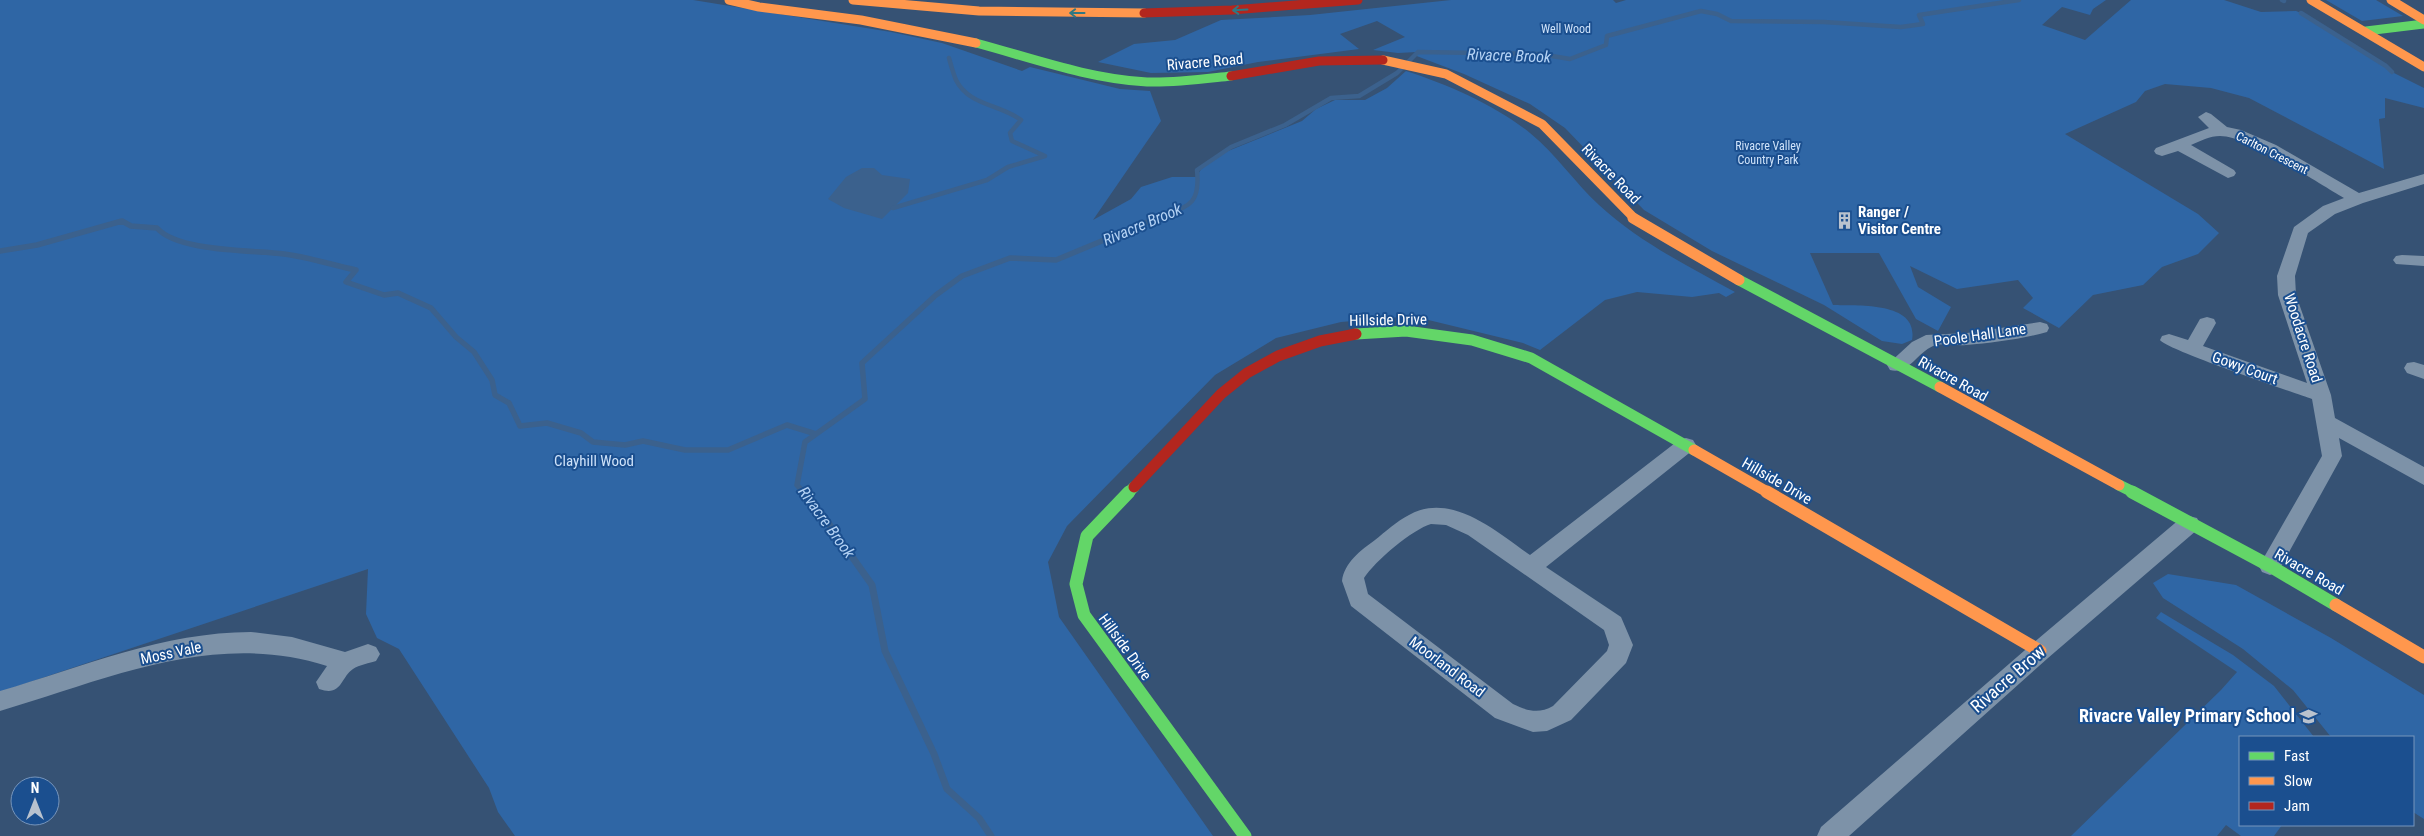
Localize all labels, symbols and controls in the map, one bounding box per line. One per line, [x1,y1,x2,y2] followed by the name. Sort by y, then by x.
[1232,5,1248,14] one-way arrow
[1069,8,1086,18] one-way arrow
[1541,22,1591,36] park label: Well Wood
[1467,45,1552,66] water label: Rivacre Brook
[1166,50,1244,74] street label: Rivacre Road
[2234,129,2311,177] street label: Carlton Crescent
[1735,139,1801,167] park label: Rivacre Valley Country Park
[1578,140,1644,208] street label: Rivacre Road
[1100,199,1186,250] water label: Rivacre Brook
[1858,203,1941,238] place label: Ranger / Visitor Centre
[1834,211,1854,231] building icon: Ranger / Visitor Centre
[2280,291,2326,385] street label: Woodacre Road
[1349,310,1427,330] street label: Hillside Drive
[1933,320,2027,350] street label: Poole Hall Lane
[2210,348,2280,388] street label: Gowy Court
[1915,352,1991,406] street label: Rivacre Road
[554,452,634,470] park label: Clayhill Wood
[1739,454,1815,508] street label: Hillside Drive
[794,483,860,563] water label: Rivacre Brook
[2271,545,2347,599] street label: Rivacre Road
[1095,610,1155,684] street label: Hillside Drive
[1406,633,1488,701] street label: Moorland Road
[139,638,203,668] street label: Moss Vale
[1966,640,2049,717] street label: Rivacre Brow
[2079,705,2295,726] place label: Rivacre Valley Primary School
[2299,706,2319,726] school or university icon: Rivacre Valley Primary School
[2239,736,2414,826] legend
[2284,747,2309,765] text: Fast
[2284,772,2313,790] text: Slow
[10,776,60,826] north arrow
[31,780,39,796] text: N
[2284,797,2310,815] text: Jam

